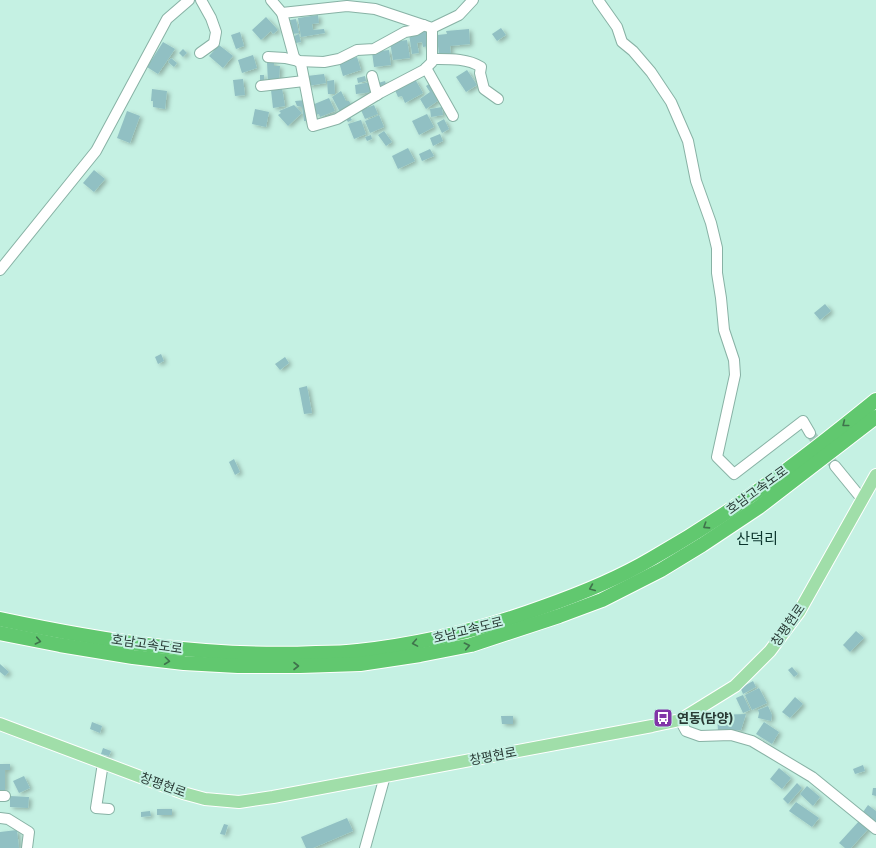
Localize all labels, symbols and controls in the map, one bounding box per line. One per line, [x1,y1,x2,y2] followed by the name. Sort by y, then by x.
[843,420,850,427] one-way arrow
[724,463,790,517] street label: 호남고속도로
[704,521,711,528] one-way arrow
[736,530,778,548] district label: 산덕리
[589,583,597,591] one-way arrow
[768,601,808,649] street label: 창평현로
[431,614,505,646] street label: 호남고속도로
[110,632,184,656] street label: 호남고속도로
[35,636,41,644] one-way arrow
[412,638,418,646] one-way arrow
[464,642,470,650] one-way arrow
[164,656,170,665] one-way arrow
[293,662,299,670] one-way arrow
[652,707,674,729] bus stop icon: 연동(담양)
[677,711,733,726] place label: 연동(담양)
[468,744,518,768] street label: 창평현로
[138,770,188,800] street label: 창평현로

